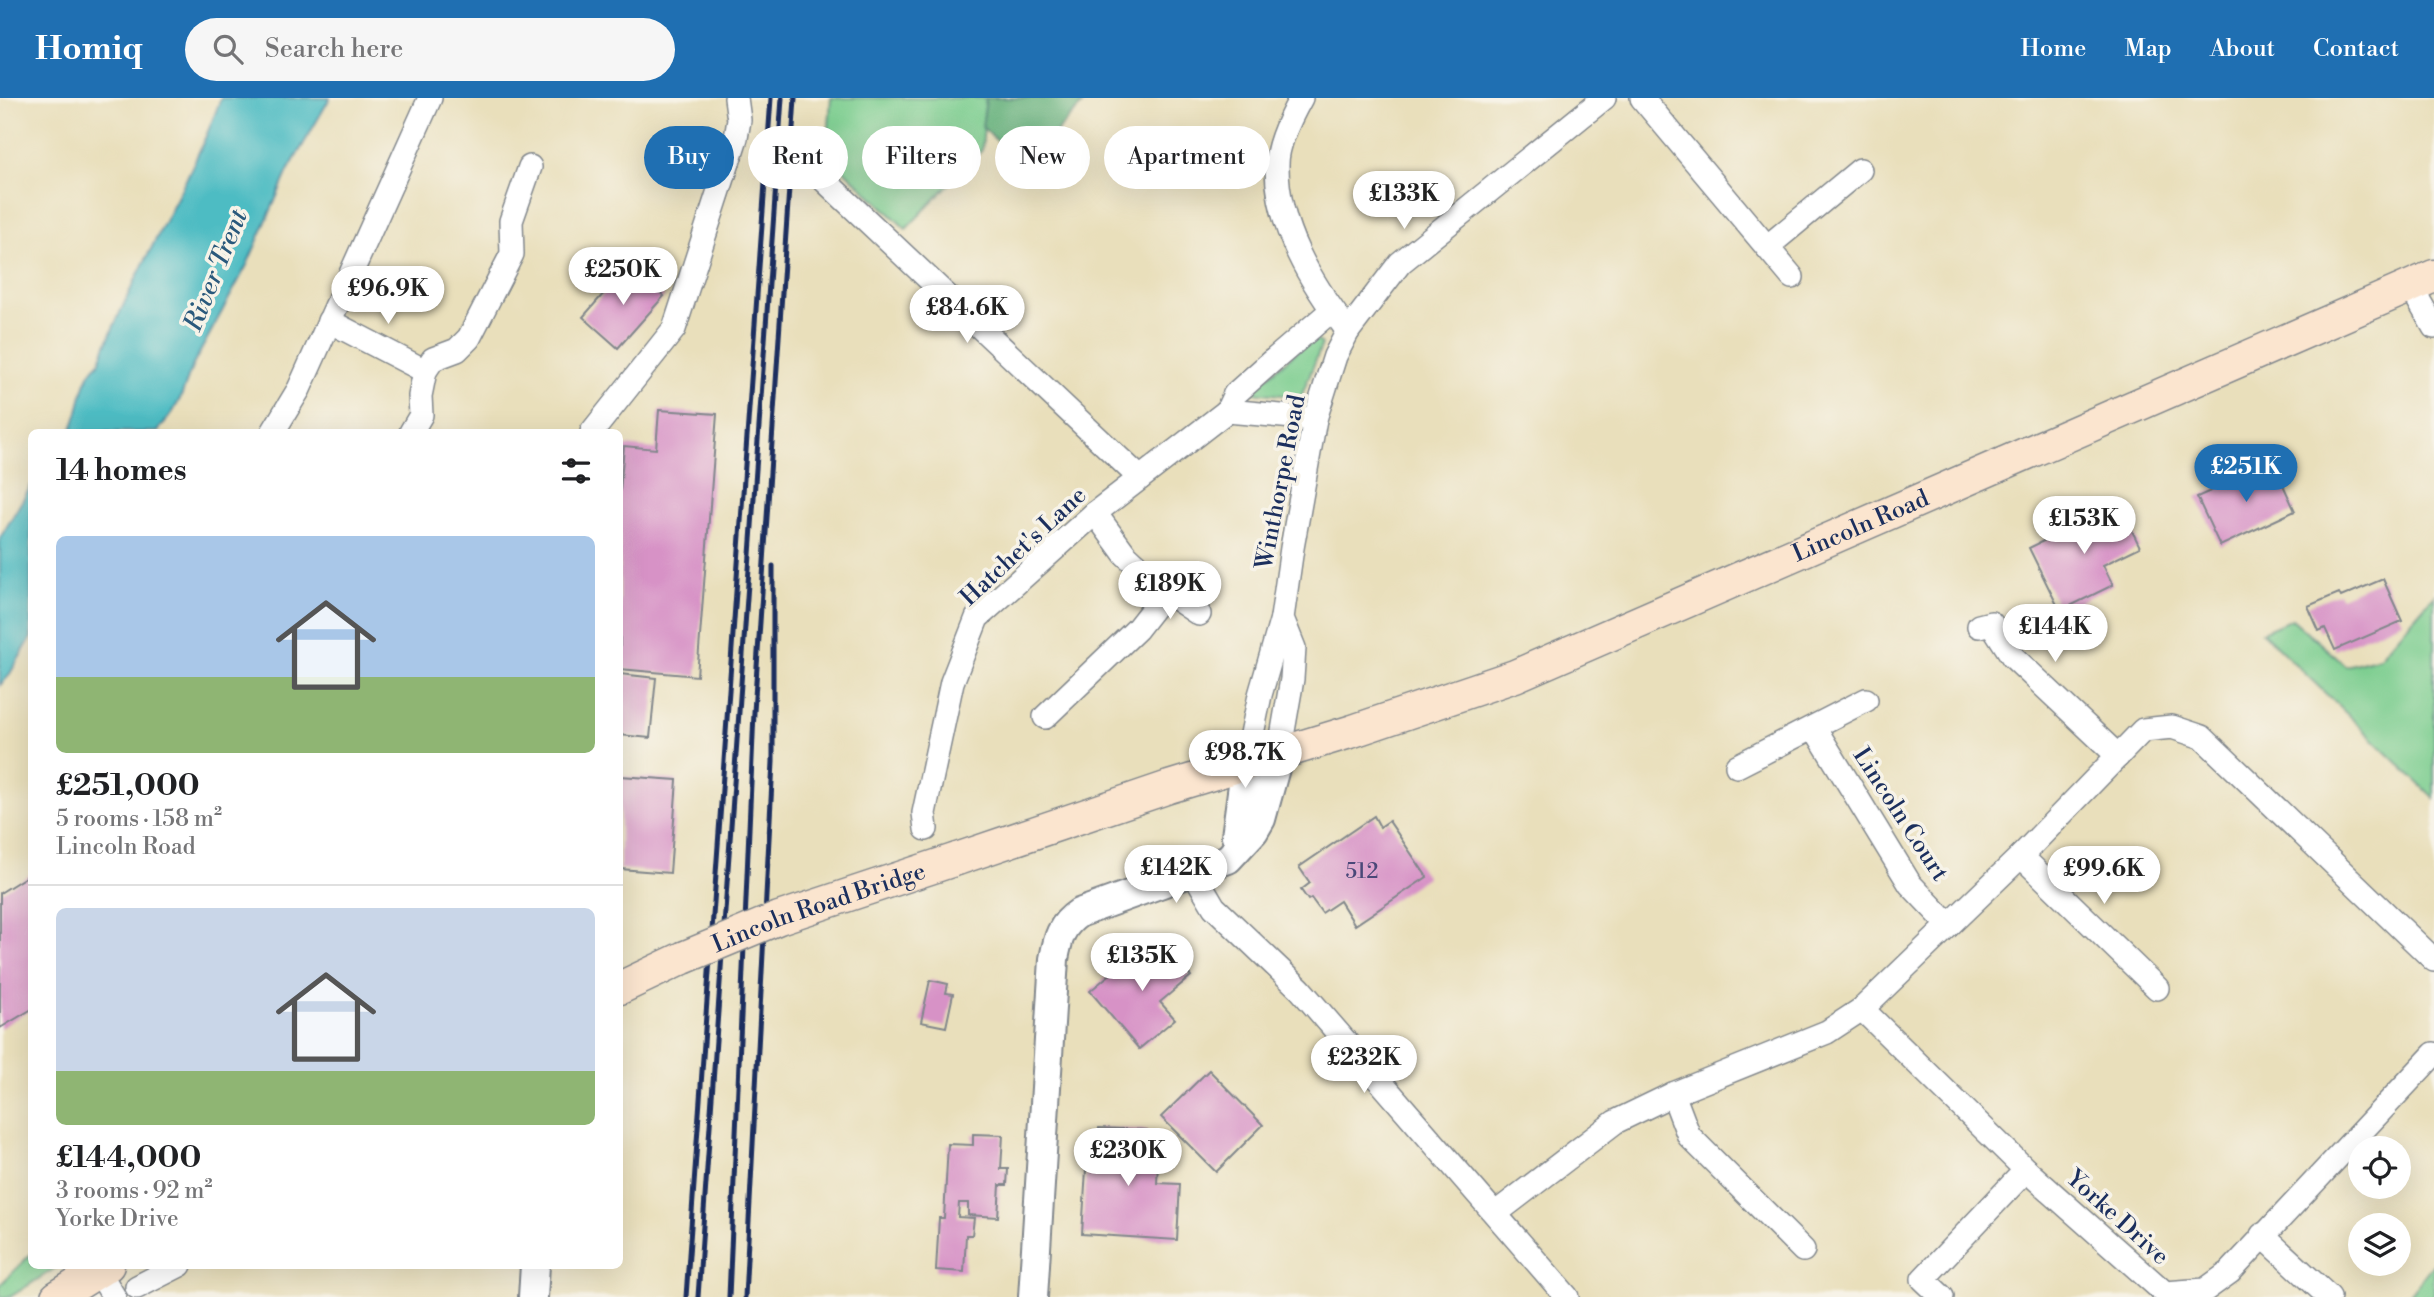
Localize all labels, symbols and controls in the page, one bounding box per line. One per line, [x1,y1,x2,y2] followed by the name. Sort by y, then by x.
[185,18,675,81] search box
[35,29,143,70] text: Homiq
[209,30,247,68] icon: search
[265,33,403,65] text: Search here
[2021,34,2086,64] text: Home
[2124,34,2172,64] text: Map
[2210,34,2275,64] text: About
[2313,34,2399,64] text: Contact
[644,126,734,189] chip: Buy
[748,126,848,189] chip: Rent
[862,126,981,189] chip: Filters
[995,126,1090,189] chip: New
[1104,126,1270,189] chip: Apartment
[1355,172,1453,231] pin: £133K
[1369,180,1439,208] text: £133K
[177,204,255,337] water label: River Trent
[574,248,672,307] pin: £250K
[585,256,661,284] text: £250K
[331,266,445,326] pin: £96.9K
[347,275,429,303] text: £96.9K
[910,286,1024,345] pin: £84.6K
[926,294,1008,322] text: £84.6K
[1249,392,1313,573] street label: Winthorpe Road
[2197,444,2295,504] pin: £251K
[56,452,187,490] text: 14 homes
[557,452,595,490] icon: filters
[2210,453,2282,481] text: £251K
[954,481,1093,613] street label: Hatchet's Lane
[1788,484,1934,569] street label: Lincoln Road
[2035,496,2133,556] pin: £153K
[2049,505,2119,533] text: £153K
[1121,561,1219,621] pin: £189K
[1134,570,1206,598] text: £189K
[263,582,389,708] icon: home
[2006,604,2104,664] pin: £144K
[2019,613,2091,641] text: £144K
[1188,730,1302,790] pin: £98.7K
[1205,739,1285,767] text: £98.7K
[1846,742,1955,887] street label: Lincoln Court
[56,767,200,805] text: £251,000
[56,805,222,833] text: 5 rooms · 158 m²
[56,833,196,861] text: Lincoln Road
[1127,846,1225,905] pin: £142K
[2047,846,2161,906] pin: £99.6K
[1140,854,1212,882] text: £142K
[2063,855,2145,883] text: £99.6K
[708,857,929,960] street label: Lincoln Road Bridge
[1345,859,1379,885] house number: 512
[1093,934,1191,993] pin: £135K
[1107,942,1177,970] text: £135K
[263,954,389,1080] icon: home
[1315,1035,1413,1095] pin: £232K
[1327,1044,1401,1072] text: £232K
[1079,1128,1177,1188] pin: £230K
[2348,1136,2411,1276] map controls
[2348,1136,2411,1199] button: locate
[1090,1137,1166,1165] text: £230K
[56,1139,201,1177] text: £144,000
[2058,1162,2175,1272] street label: Yorke Drive
[56,1177,212,1205] text: 3 rooms · 92 m²
[56,1205,179,1233] text: Yorke Drive
[2348,1213,2411,1276] button: layers

